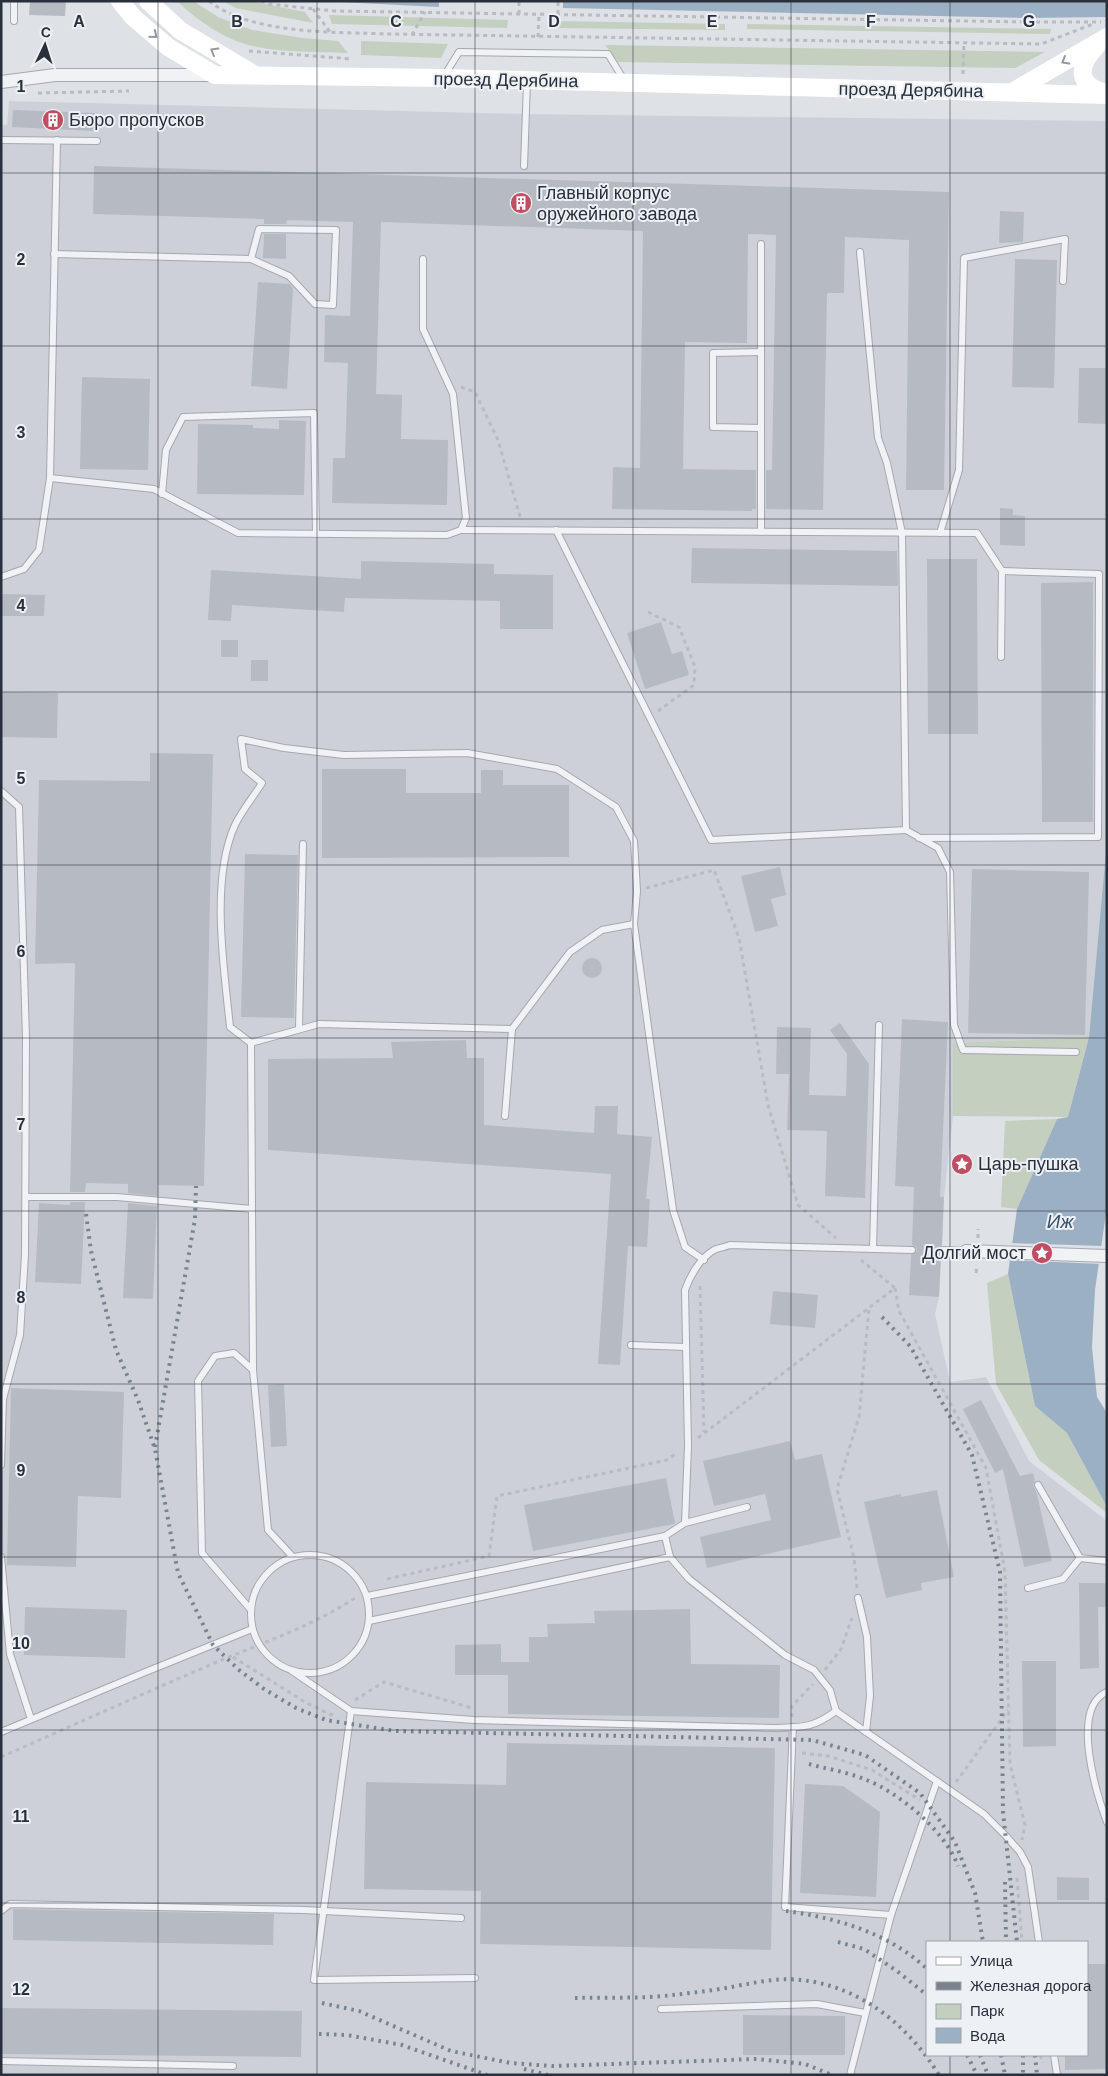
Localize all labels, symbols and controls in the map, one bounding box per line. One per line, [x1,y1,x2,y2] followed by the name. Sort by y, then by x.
[73,13,85,30] text: A
[231,13,243,30] text: B
[390,13,402,30] text: C
[548,13,560,30] text: D
[707,13,718,30] text: E
[866,13,876,30] text: F
[1023,13,1035,30] text: G
[20,20,70,70] north arrow
[40,24,52,40] text: С
[149,30,158,39] one-way arrow
[210,47,219,57] one-way arrow
[1061,55,1070,65] one-way arrow
[433,69,580,91] street label: проезд Дерябина
[17,78,26,95] text: 1
[838,79,985,101] street label: проезд Дерябина
[41,108,65,132] building icon: Бюро пропусков
[69,110,204,130] place label: Бюро пропусков
[537,183,698,224] place label: Главный корпус оружейного завода
[509,191,533,215] building icon: Главный корпус оружейного завода
[17,251,26,268] text: 2
[17,424,26,441] text: 3
[17,597,26,614] text: 4
[17,770,26,787] text: 5
[17,943,26,960] text: 6
[17,1116,26,1133] text: 7
[950,1152,974,1176] place icon: Царь-пушка
[978,1154,1080,1174] place label: Царь-пушка
[1047,1211,1074,1232] water label: Иж
[1030,1241,1054,1265] place icon: Долгий мост
[922,1243,1026,1263] place label: Долгий мост
[17,1289,26,1306] text: 8
[17,1462,26,1479] text: 9
[12,1635,30,1652] text: 10
[13,1808,30,1825] text: 11
[926,1941,1088,2056] legend
[970,1952,1013,1969] text: Улица
[970,1977,1092,1994] text: Железная дорога
[12,1981,30,1998] text: 12
[970,2002,1004,2019] text: Парк
[970,2027,1006,2044] text: Вода

